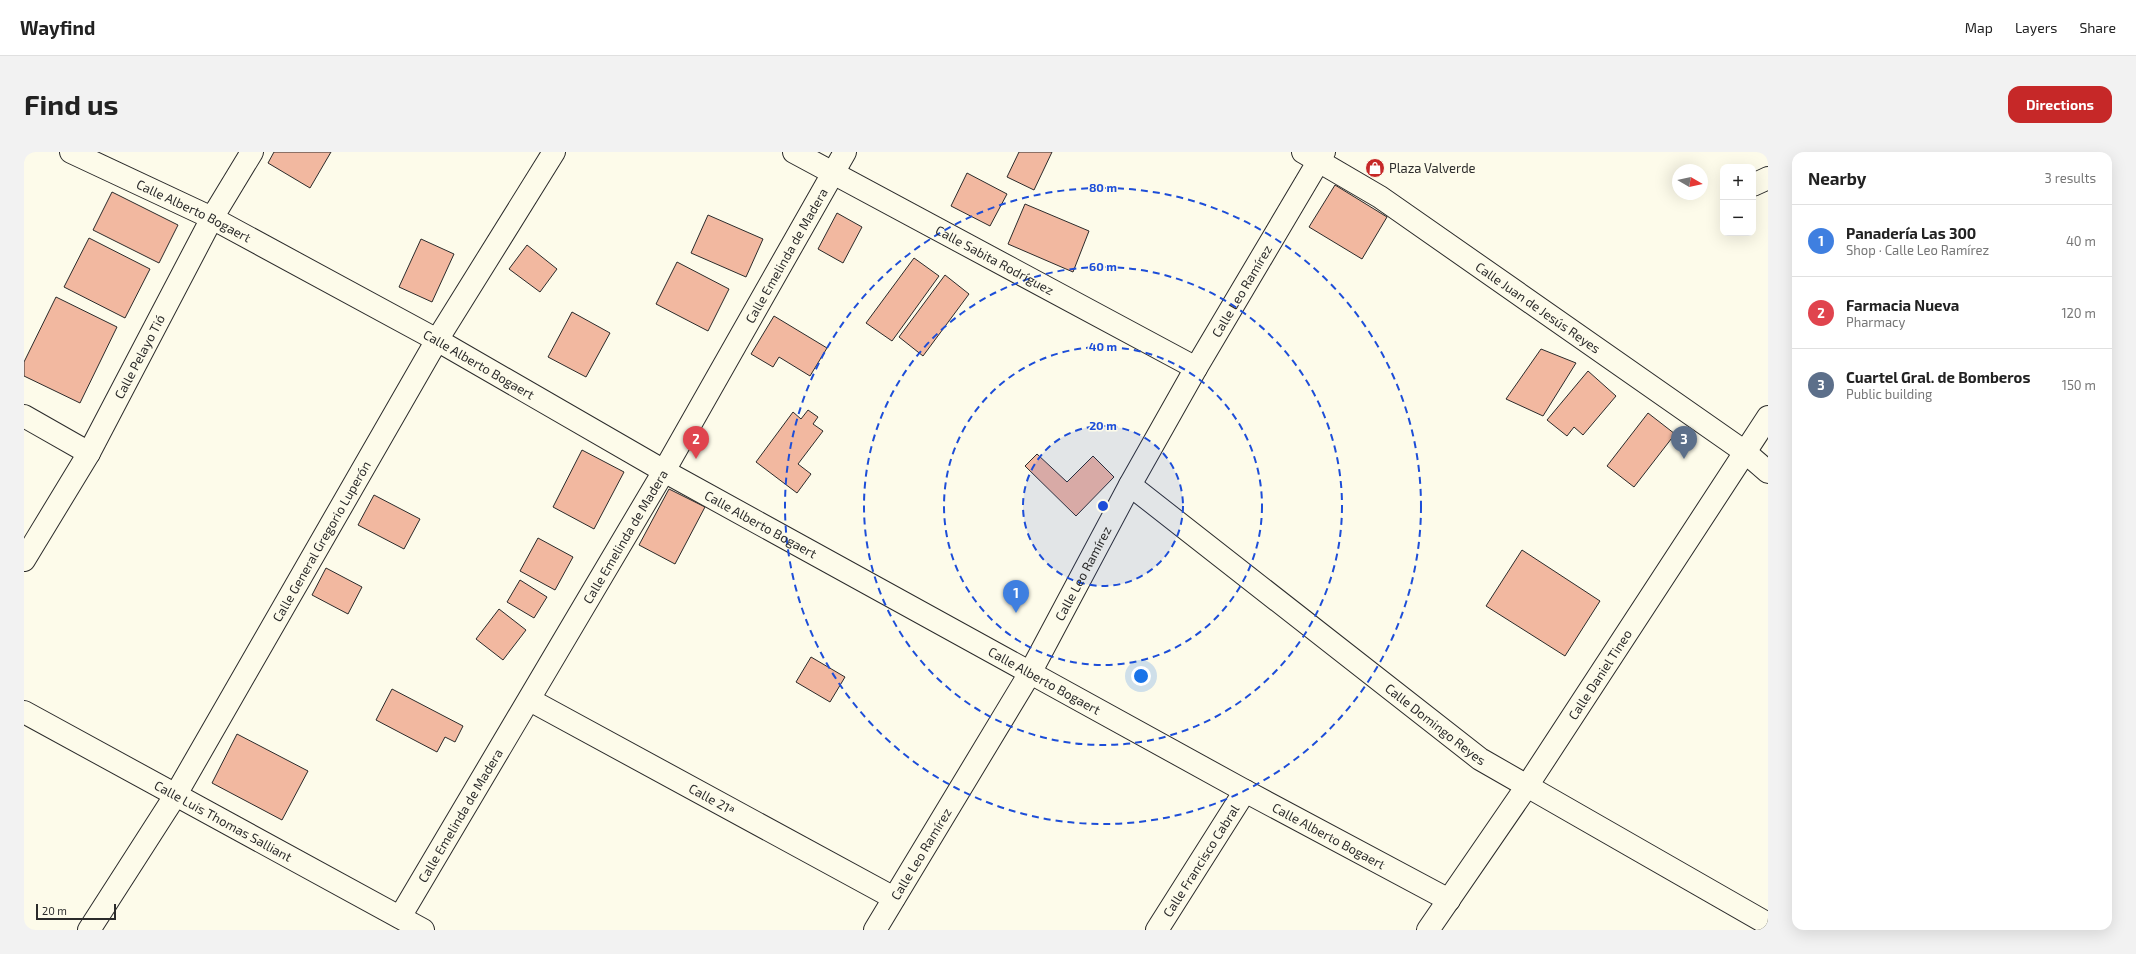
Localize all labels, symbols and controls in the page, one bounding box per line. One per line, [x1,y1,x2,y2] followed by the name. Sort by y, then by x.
[20,16,95,39] text: Wayfind
[1965,19,1993,36] text: Map
[2015,19,2057,36] text: Layers
[2079,19,2116,36] text: Share
[2008,86,2112,123] button: Directions
[24,87,118,121] text: Find us
[1364,157,1386,179] shop icon: Plaza Valverde
[1389,160,1476,176] place label: Plaza Valverde
[1672,164,1708,200] north arrow
[1720,164,1756,236] map controls
[1720,164,1756,200] button: +
[1808,168,1866,188] text: Nearby
[2045,170,2096,186] text: 3 results
[134,176,254,246] street label: Calle Alberto Bogaert
[1089,180,1117,194] text: 80 m
[742,185,831,326] street label: Calle Emelinda de Madera
[1720,200,1756,236] button: −
[933,222,1057,298] street label: Calle Sabita Rodríguez
[1846,224,1976,242] text: Panadería Las 300
[1818,233,1824,249] text: 1
[2066,233,2096,249] text: 40 m
[1208,242,1275,340] street label: Calle Leo Ramírez
[1846,242,1989,258] text: Shop · Calle Leo Ramírez
[1473,258,1604,357] street label: Calle Juan de Jesús Reyes
[1089,259,1117,273] text: 60 m
[1846,296,1959,314] text: Farmacia Nueva
[1817,305,1825,321] text: 2
[2061,305,2096,321] text: 120 m
[111,312,168,401] street label: Calle Pelayo Tió
[1846,314,1905,330] text: Pharmacy
[420,326,537,403] street label: Calle Alberto Bogaert
[1089,339,1117,353] text: 40 m
[1846,368,2030,386] text: Cuartel Gral. de Bomberos
[1817,377,1825,393] text: 3
[2062,377,2096,393] text: 150 m
[1846,386,1932,402] text: Public building
[1089,418,1117,432] text: 20 m
[683,426,709,459] pin: 2
[1671,426,1697,459] pin: 3
[269,458,374,625] street label: Calle General Gregorio Luperón
[579,467,671,606] street label: Calle Emelinda de Madera
[702,487,820,562] street label: Calle Alberto Bogaert
[1096,499,1110,513] centre of rings
[1051,523,1115,623] street label: Calle Leo Ramírez
[1003,580,1029,613] pin: 1
[1565,626,1635,723] street label: Calle Daniel Tineo
[985,643,1103,718] street label: Calle Alberto Bogaert
[1131,666,1151,686] your location
[1382,680,1488,768] street label: Calle Domingo Reyes
[414,746,506,885] street label: Calle Emelinda de Madera
[152,777,295,865] street label: Calle Luis Thomas Salliant
[686,780,738,818] street label: Calle 21ª
[1270,799,1388,872] street label: Calle Alberto Bogaert
[1159,801,1242,920] street label: Calle Francisco Cabral
[887,805,955,903] street label: Calle Leo Ramírez
[36,902,116,921] scale bar
[42,904,67,917] text: 20 m

